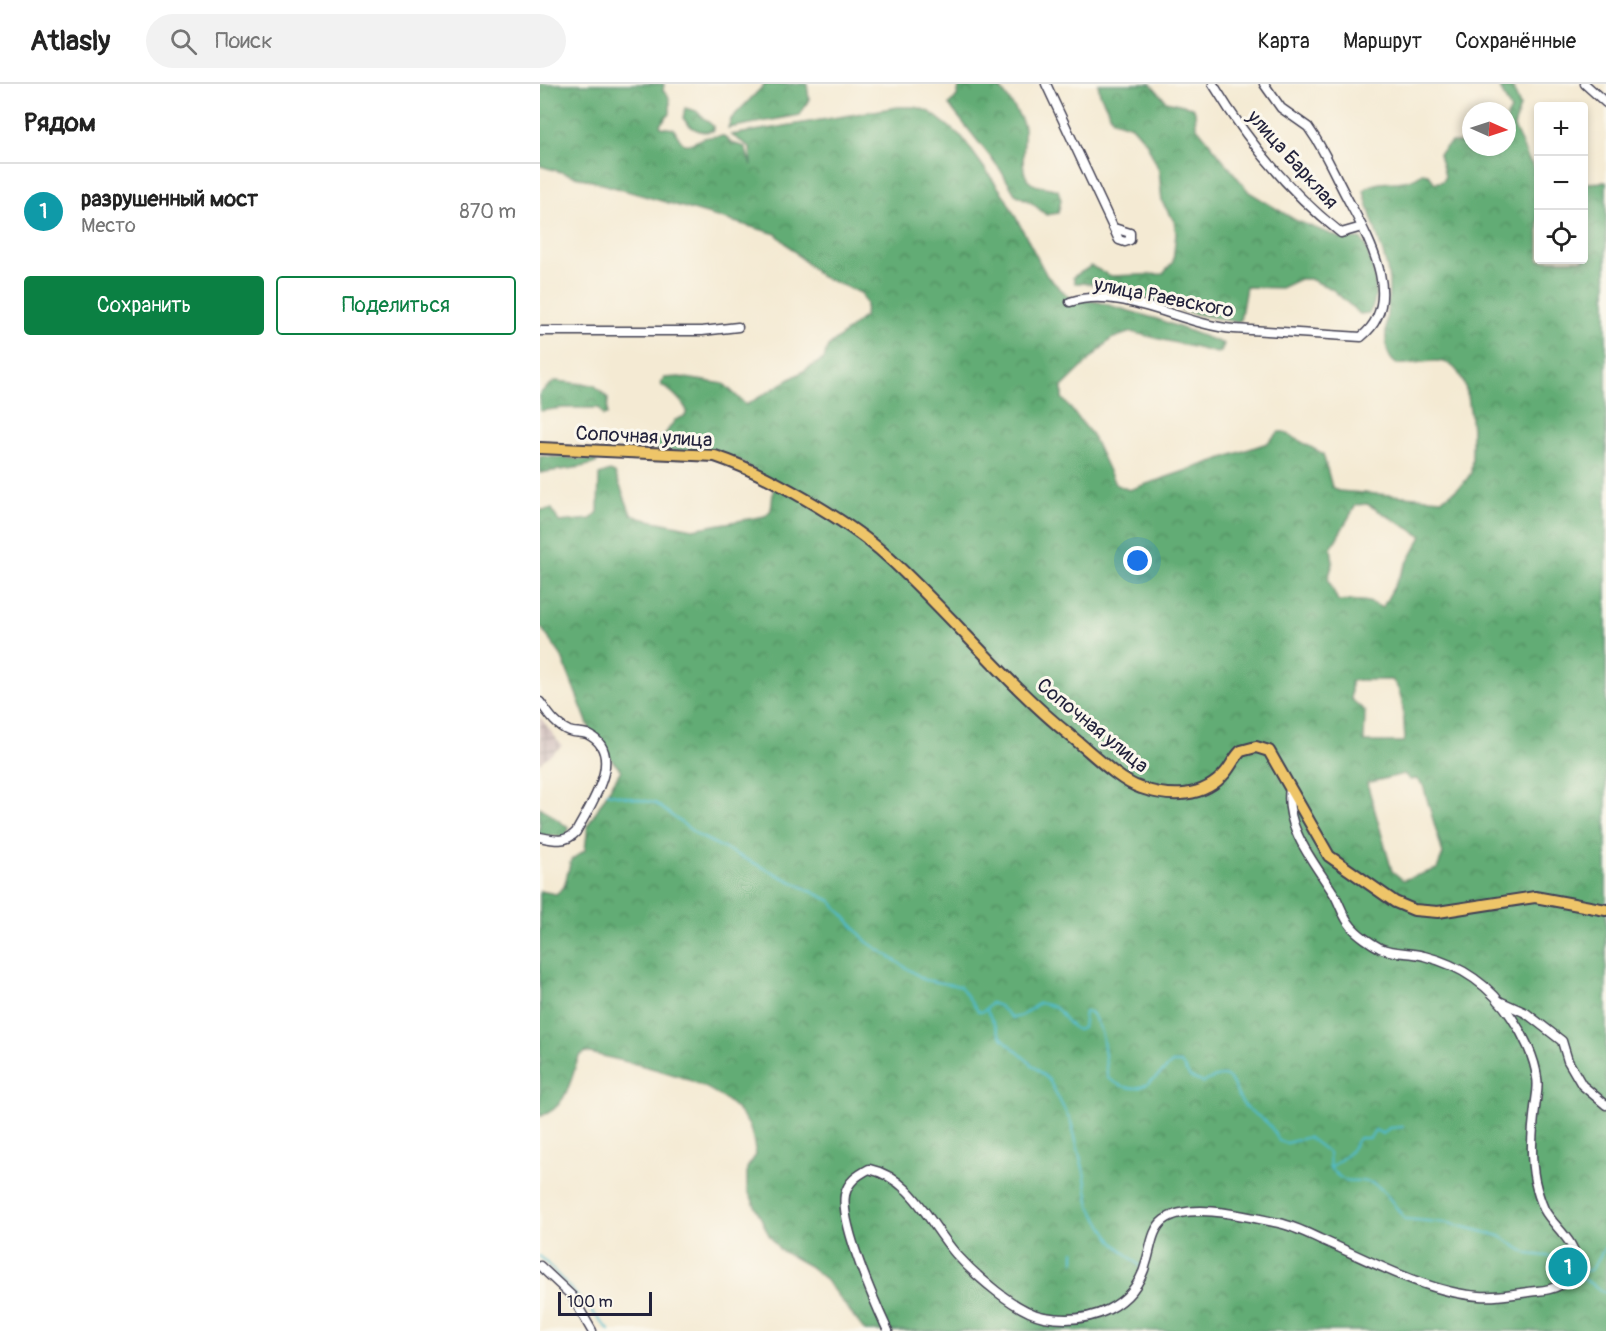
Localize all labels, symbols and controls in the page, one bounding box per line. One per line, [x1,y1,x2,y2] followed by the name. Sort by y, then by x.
[146,14,566,68] search box
[30,24,110,59] text: Atlasly
[167,25,200,58] icon: search
[215,27,273,55] text: Поиск
[1258,28,1310,55] text: Карта
[1343,28,1422,55] text: Маршрут
[1455,28,1576,55] text: Сохранённые
[1462,102,1516,156] north arrow
[1534,102,1588,264] map controls
[1534,102,1588,156] button: +
[1241,104,1344,214] street label: улица Барклая
[24,107,96,139] text: Рядом
[1534,156,1588,210] button: −
[81,185,258,213] text: разрушенный мост
[40,199,47,224] text: 1
[460,199,516,224] text: 870 m
[1534,210,1588,264] button: locate
[81,213,136,238] text: Место
[1091,271,1236,323] street label: улица Раевского
[24,276,264,335] button: Сохранить
[276,276,516,335] button: Поделиться
[575,420,713,453] street label: Сопочная улица
[1123,546,1152,575] your location
[1032,673,1154,778] street label: Сопочная улица
[1548,1244,1588,1290] pin: 1
[558,1289,652,1316] scale bar
[567,1292,613,1312] text: 100 m

